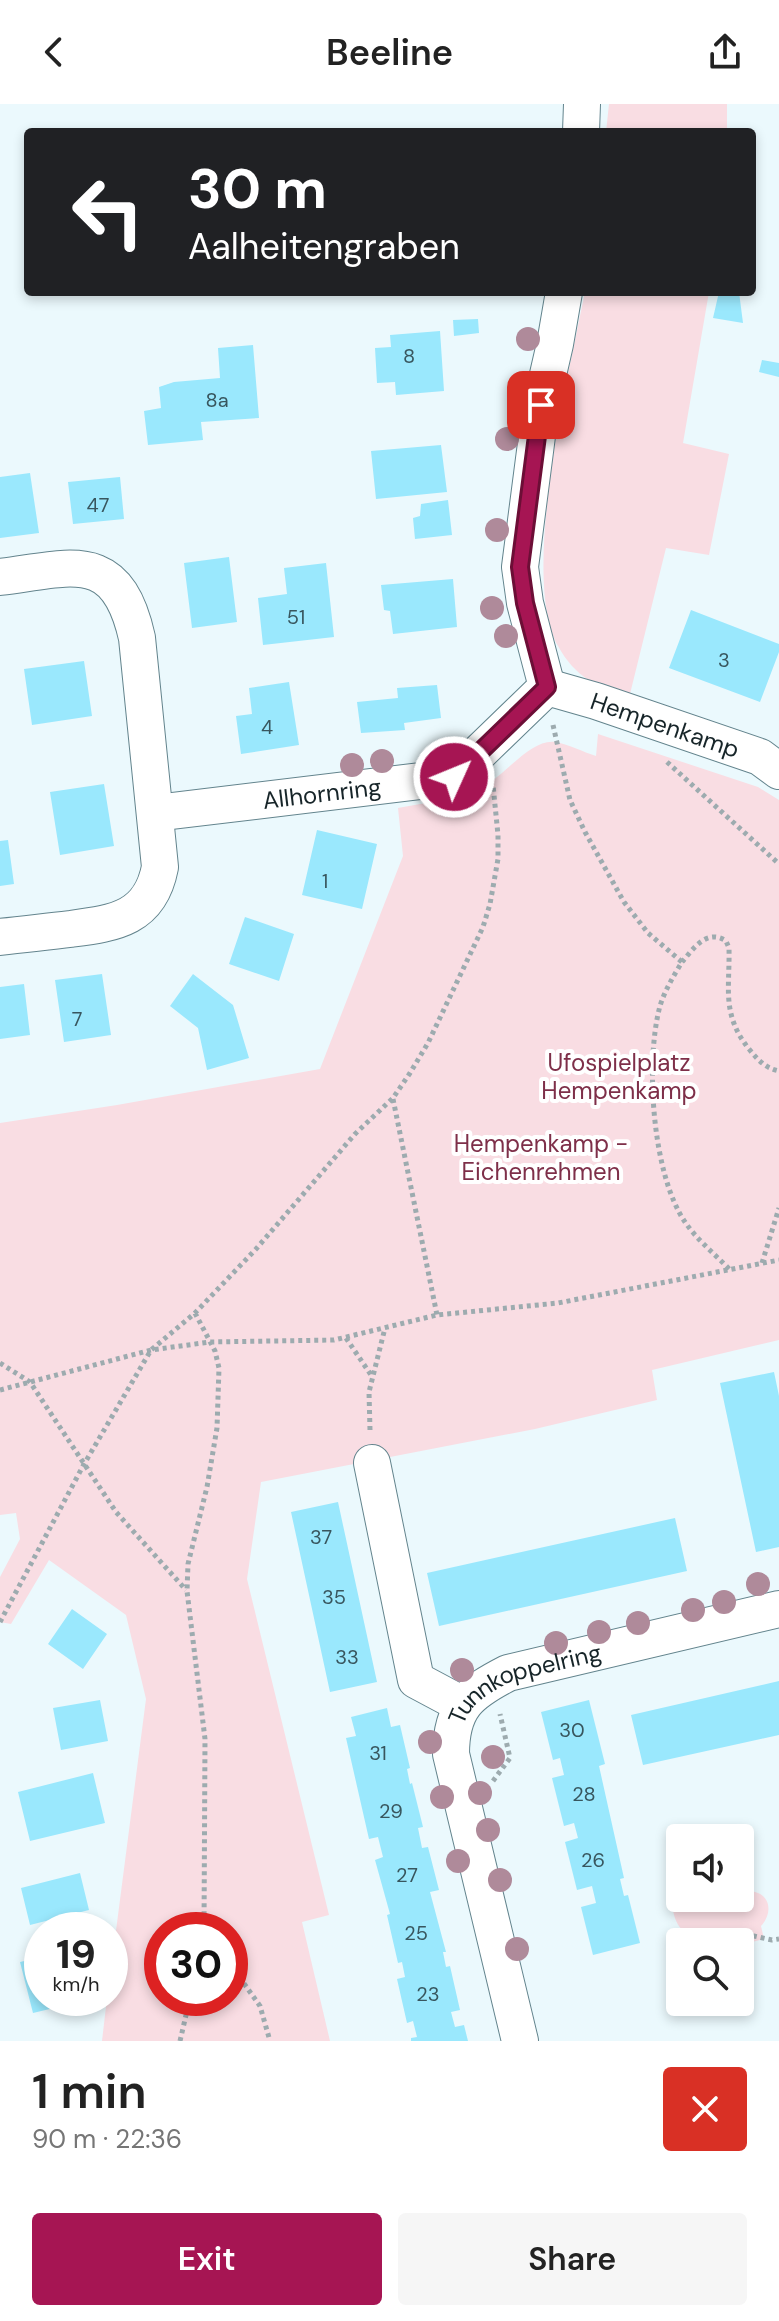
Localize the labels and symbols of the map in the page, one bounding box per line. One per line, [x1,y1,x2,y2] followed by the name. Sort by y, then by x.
[403,343,415,369] house number: 8
[507,371,575,439] pin
[205,387,229,413] house number: 8a
[87,492,109,518] house number: 47
[287,604,305,630] house number: 51
[718,647,730,673] house number: 3
[587,685,744,764] street label: Hempenkamp
[261,714,273,740] house number: 4
[412,735,496,819] position arrow
[261,770,383,815] street label: Allhornring
[322,868,328,894] house number: 1
[72,1006,82,1032] house number: 7
[541,1047,697,1106] park label: Ufospielplatz Hempenkamp
[454,1128,628,1187] park label: Hempenkamp - Eichenrehmen
[310,1524,332,1550] house number: 37
[322,1584,346,1610] house number: 35
[440,1636,604,1728] street label: Tunnkoppelring
[335,1644,359,1670] house number: 33
[559,1717,585,1743] house number: 30
[369,1740,387,1766] house number: 31
[572,1781,596,1807] house number: 28
[379,1798,403,1824] house number: 29
[581,1847,605,1873] house number: 26
[396,1862,418,1888] house number: 27
[144,1912,248,2016] speed limit sign: 30
[404,1920,428,1946] house number: 25
[416,1981,440,2007] house number: 23

